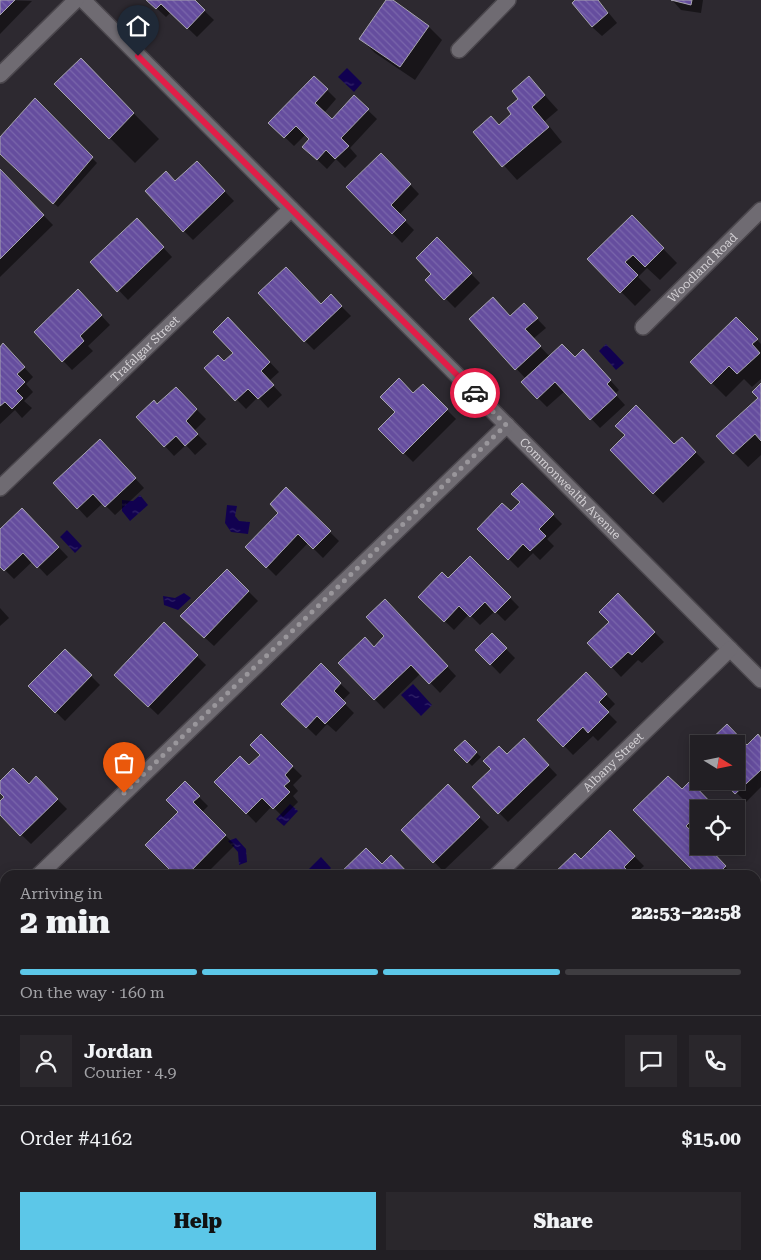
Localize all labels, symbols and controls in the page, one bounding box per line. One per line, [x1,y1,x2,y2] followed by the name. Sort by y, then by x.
[117,5,159,56] pin
[124,12,152,40] icon: home
[665,230,741,305] street label: Woodland Road
[108,312,183,385] street label: Trafalgar Street
[450,368,500,418] courier
[461,379,489,407] icon: car
[517,435,624,543] street label: Commonwealth Avenue
[580,729,647,795] street label: Albany Street
[690,735,745,790] north arrow
[690,735,745,855] map controls
[103,742,145,793] pin
[110,749,138,777] icon: bag
[690,800,745,855] button: locate
[20,884,103,903] text: Arriving in
[632,901,741,924] text: 22:53–22:58
[20,903,110,941] text: 2 min
[20,983,165,1002] text: On the way · 160 m
[20,1035,72,1087] button: person
[625,1035,677,1087] button: chat
[689,1035,741,1087] button: phone
[84,1040,153,1063] text: Jordan
[84,1063,177,1082] text: Courier · 4.9
[20,1127,132,1150] text: Order #4162
[682,1127,741,1150] text: $15.00
[20,1192,376,1250] button: Help
[386,1192,741,1250] button: Share

